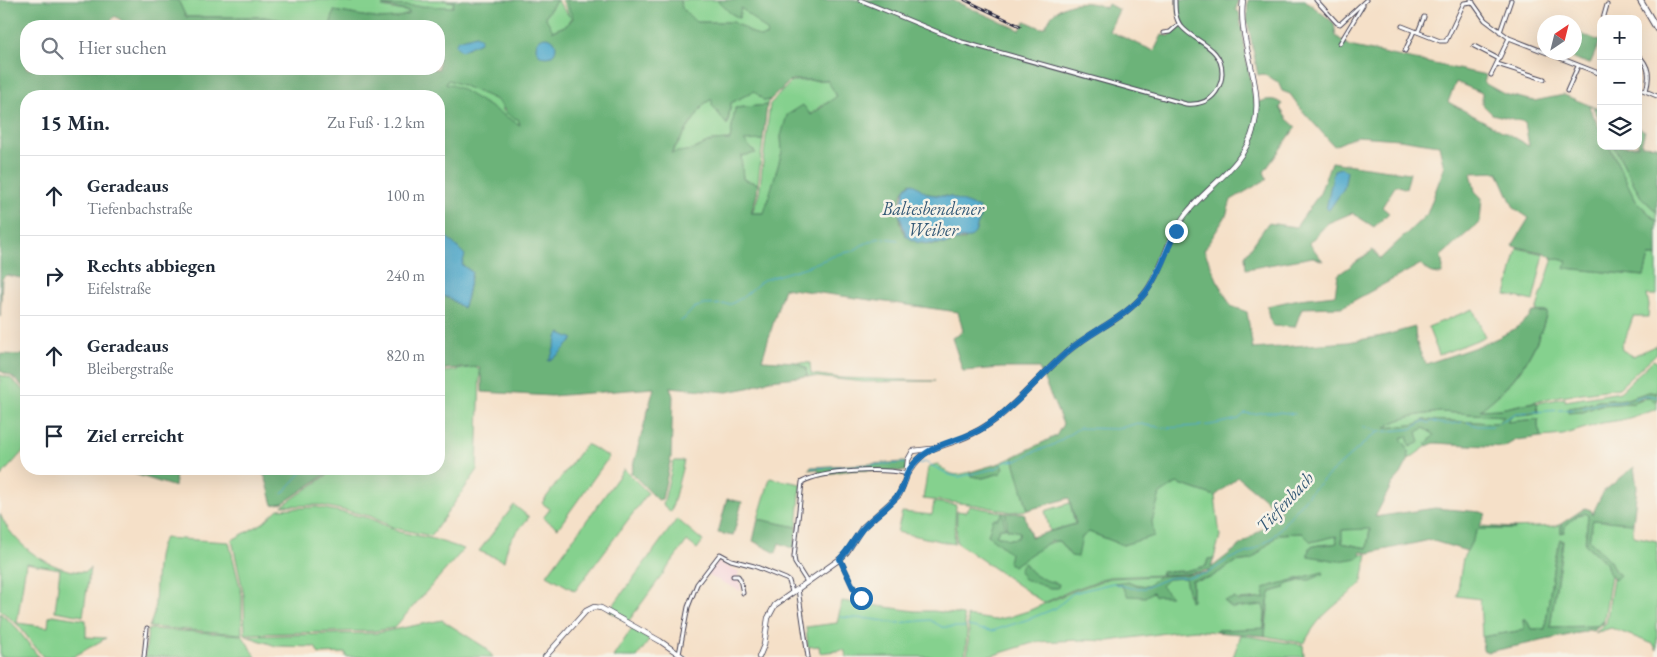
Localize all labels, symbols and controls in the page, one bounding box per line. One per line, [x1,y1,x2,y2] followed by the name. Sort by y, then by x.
[1537,15,1582,60] north arrow
[1597,15,1642,150] map controls
[1597,15,1642,60] button: +
[20,20,445,75] search box
[38,34,66,62] icon: search
[78,35,167,60] text: Hier suchen
[1597,60,1642,105] button: −
[1597,105,1642,150] button: layers
[40,109,110,136] text: 15 Min.
[327,112,425,133] text: Zu Fuß · 1.2 km
[87,173,169,198] text: Geradeaus
[40,182,68,210] icon: ahead
[386,185,425,206] text: 100 m
[881,197,985,241] water label: Baltesbendener Weiher
[87,198,193,219] text: Tiefenbachstraße
[1165,220,1188,243] route end
[87,253,216,278] text: Rechts abbiegen
[40,262,68,290] icon: right
[386,265,425,286] text: 240 m
[87,278,151,299] text: Eifelstraße
[87,333,169,358] text: Geradeaus
[40,342,68,370] icon: ahead
[386,345,425,366] text: 820 m
[87,358,173,379] text: Bleibergstraße
[40,422,68,450] icon: arrive
[87,423,184,448] text: Ziel erreicht
[1251,466,1319,537] water label: Tiefenbach
[850,587,873,610] route start

